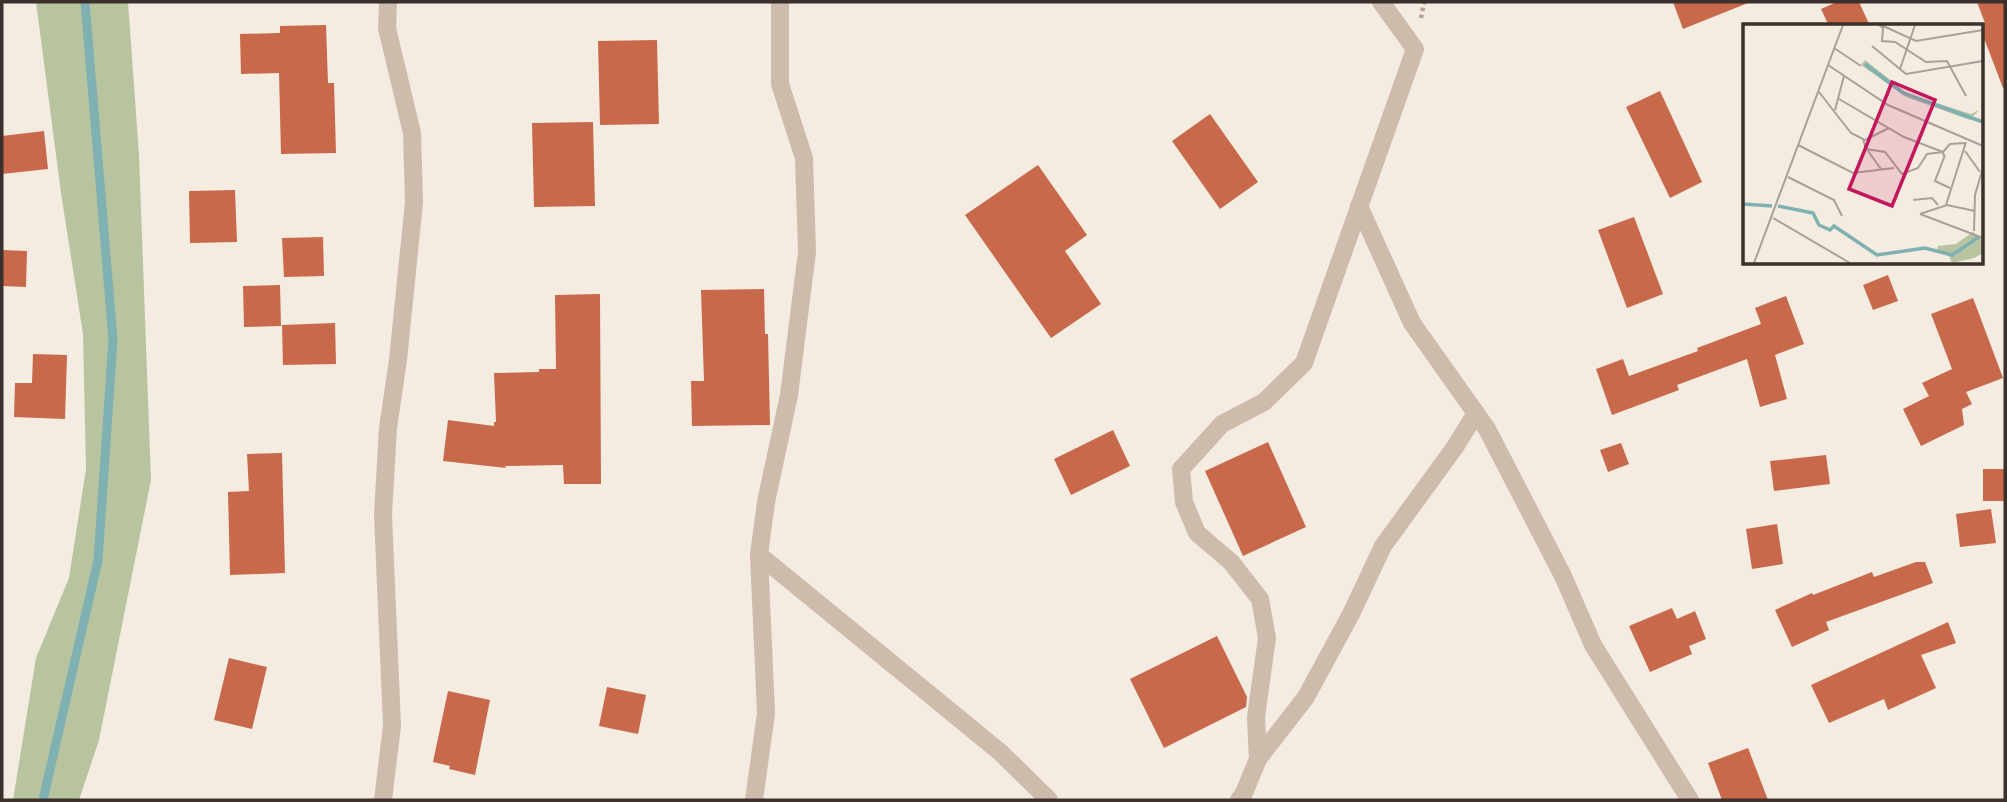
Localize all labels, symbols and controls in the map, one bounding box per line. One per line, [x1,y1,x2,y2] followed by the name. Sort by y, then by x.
[1743,24,1982,264] inset map

